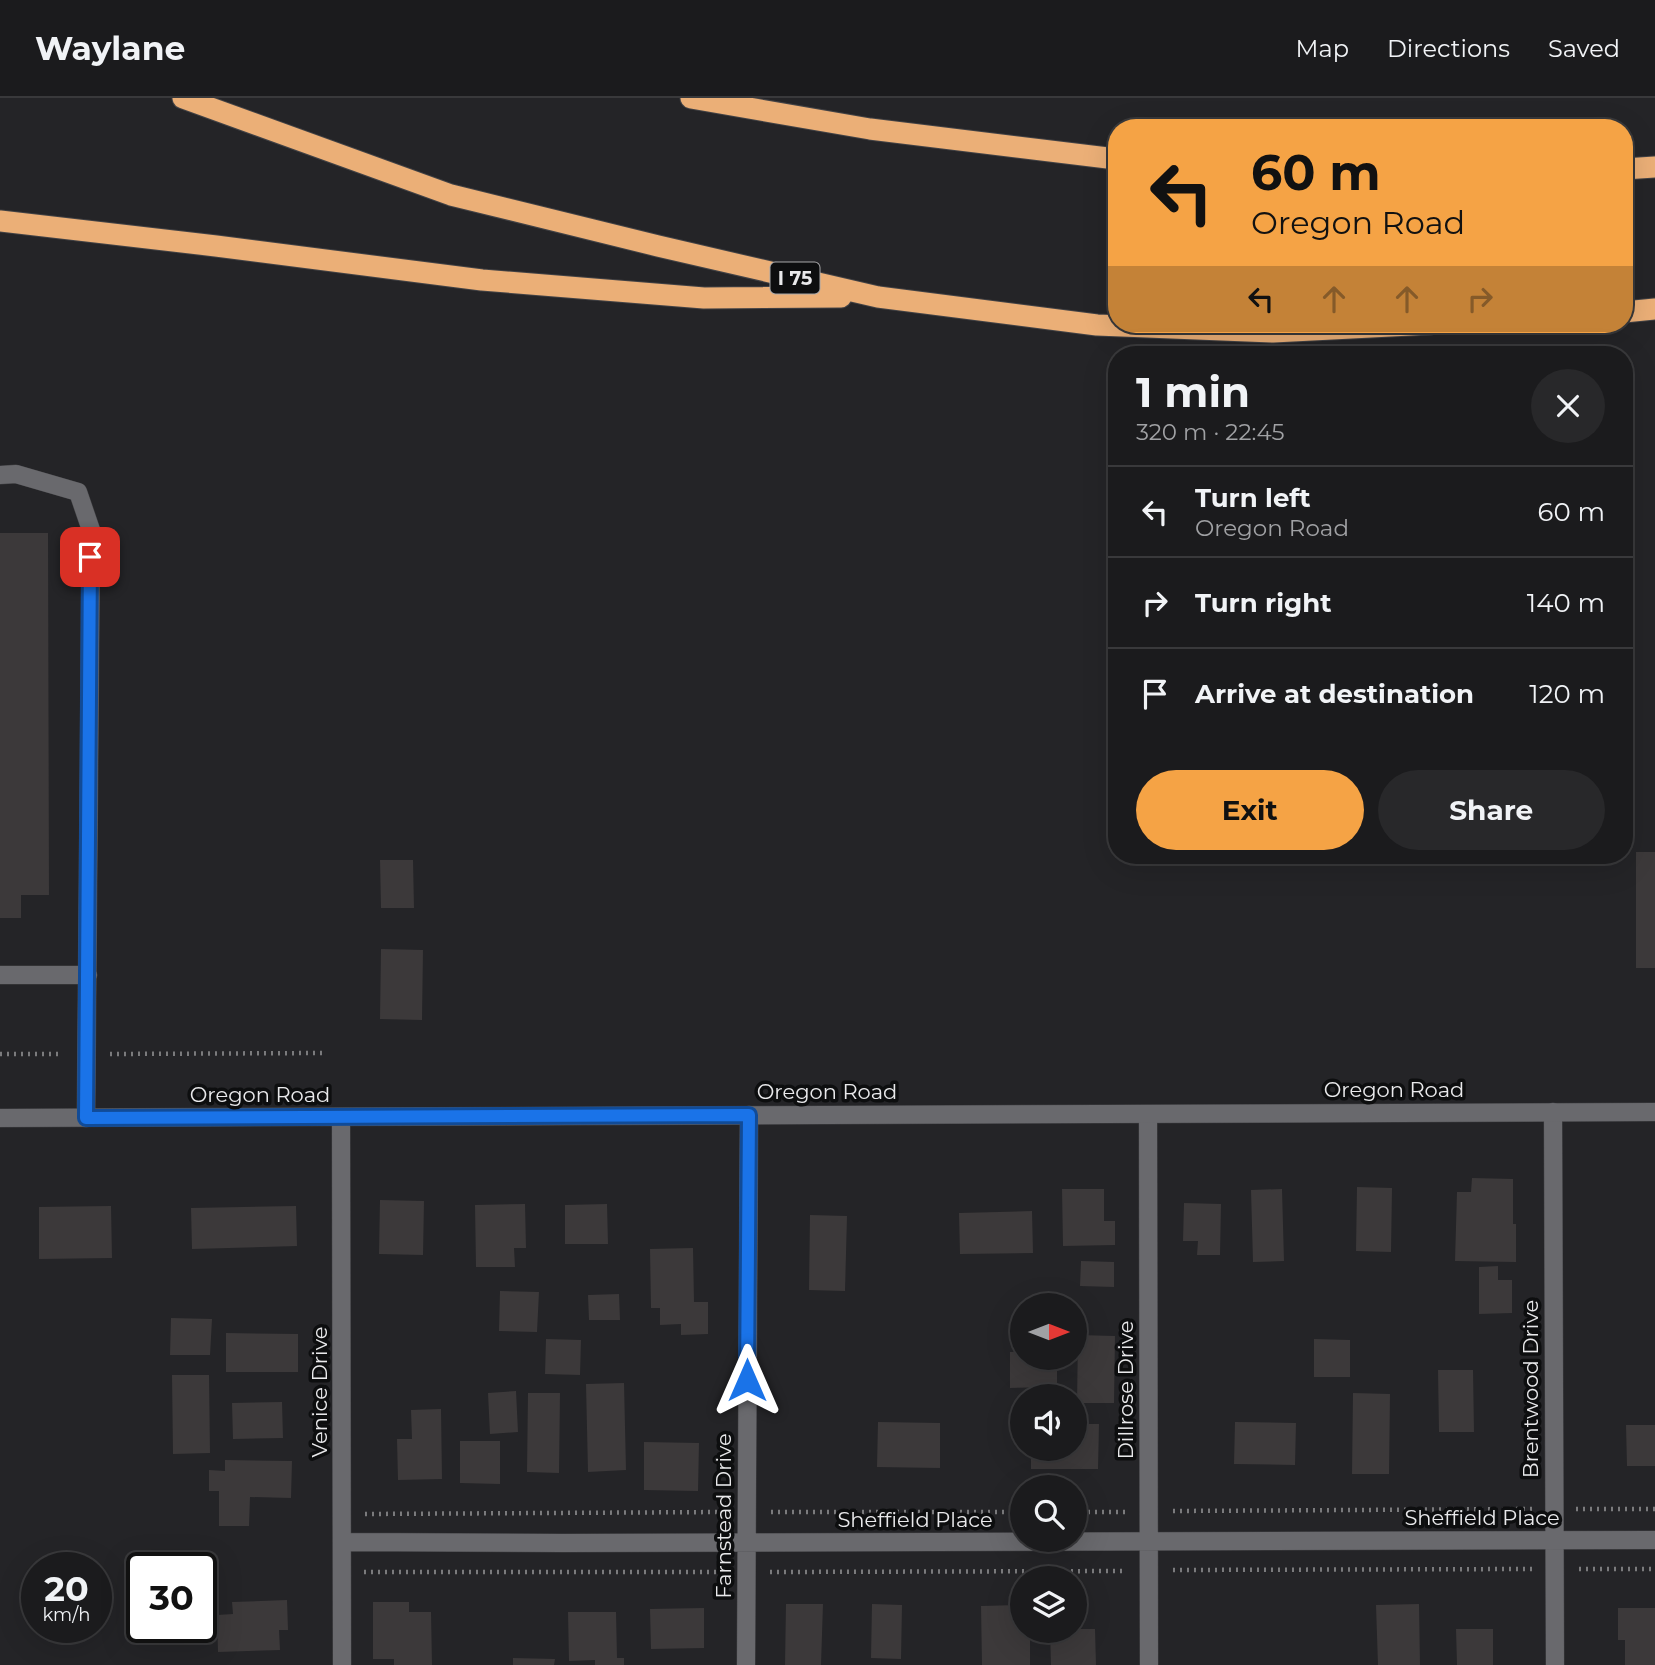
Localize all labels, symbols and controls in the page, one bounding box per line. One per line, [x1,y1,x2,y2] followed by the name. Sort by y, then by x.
[35,28,185,68] text: Waylane
[1296,34,1349,63] text: Map
[1387,34,1510,63] text: Directions
[1548,34,1620,63] text: Saved
[1251,143,1381,202] text: 60 m
[1136,147,1227,238] icon: left
[1251,203,1465,242] text: Oregon Road
[770,262,820,294] road number: I 75
[1242,280,1280,318] icon: left
[1315,280,1353,318] icon: ahead
[1388,280,1426,318] icon: ahead
[1461,280,1499,318] icon: right
[1136,366,1250,418] text: 1 min
[1531,369,1605,443] button: close
[1136,418,1285,446] text: 320 m · 22:45
[1195,482,1311,514] text: Turn left
[1136,493,1174,531] icon: left
[1538,496,1605,528] text: 60 m
[1195,514,1349,542] text: Oregon Road
[60,527,120,587] pin
[71,538,109,576] icon: arrive
[1136,584,1174,622] icon: right
[1195,587,1331,619] text: Turn right
[1527,587,1605,619] text: 140 m
[1136,675,1174,713] icon: arrive
[1195,678,1474,710] text: Arrive at destination
[1529,678,1605,710] text: 120 m
[1136,770,1364,850] button: Exit
[1378,770,1605,850] button: Share
[1324,1077,1464,1102] street label: Oregon Road
[757,1079,897,1104] street label: Oregon Road
[190,1082,330,1107] street label: Oregon Road
[1010,1293,1087,1370] north arrow
[1010,1293,1087,1643] map controls
[1518,1300,1543,1478] street label: Brentwood Drive
[1113,1320,1138,1460] street label: Dillrose Drive
[307,1327,332,1457] street label: Venice Drive
[710,1343,784,1417] position arrow
[1010,1384,1087,1461] button: sound
[711,1433,736,1599] street label: Farnstead Drive
[1010,1475,1087,1552] button: search
[1404,1505,1560,1530] street label: Sheffield Place
[837,1507,993,1532] street label: Sheffield Place
[126,1552,217,1643] speed limit sign: 30
[1010,1566,1087,1643] button: layers
[44,1567,89,1610] text: 20
[42,1604,91,1626] text: km/h

